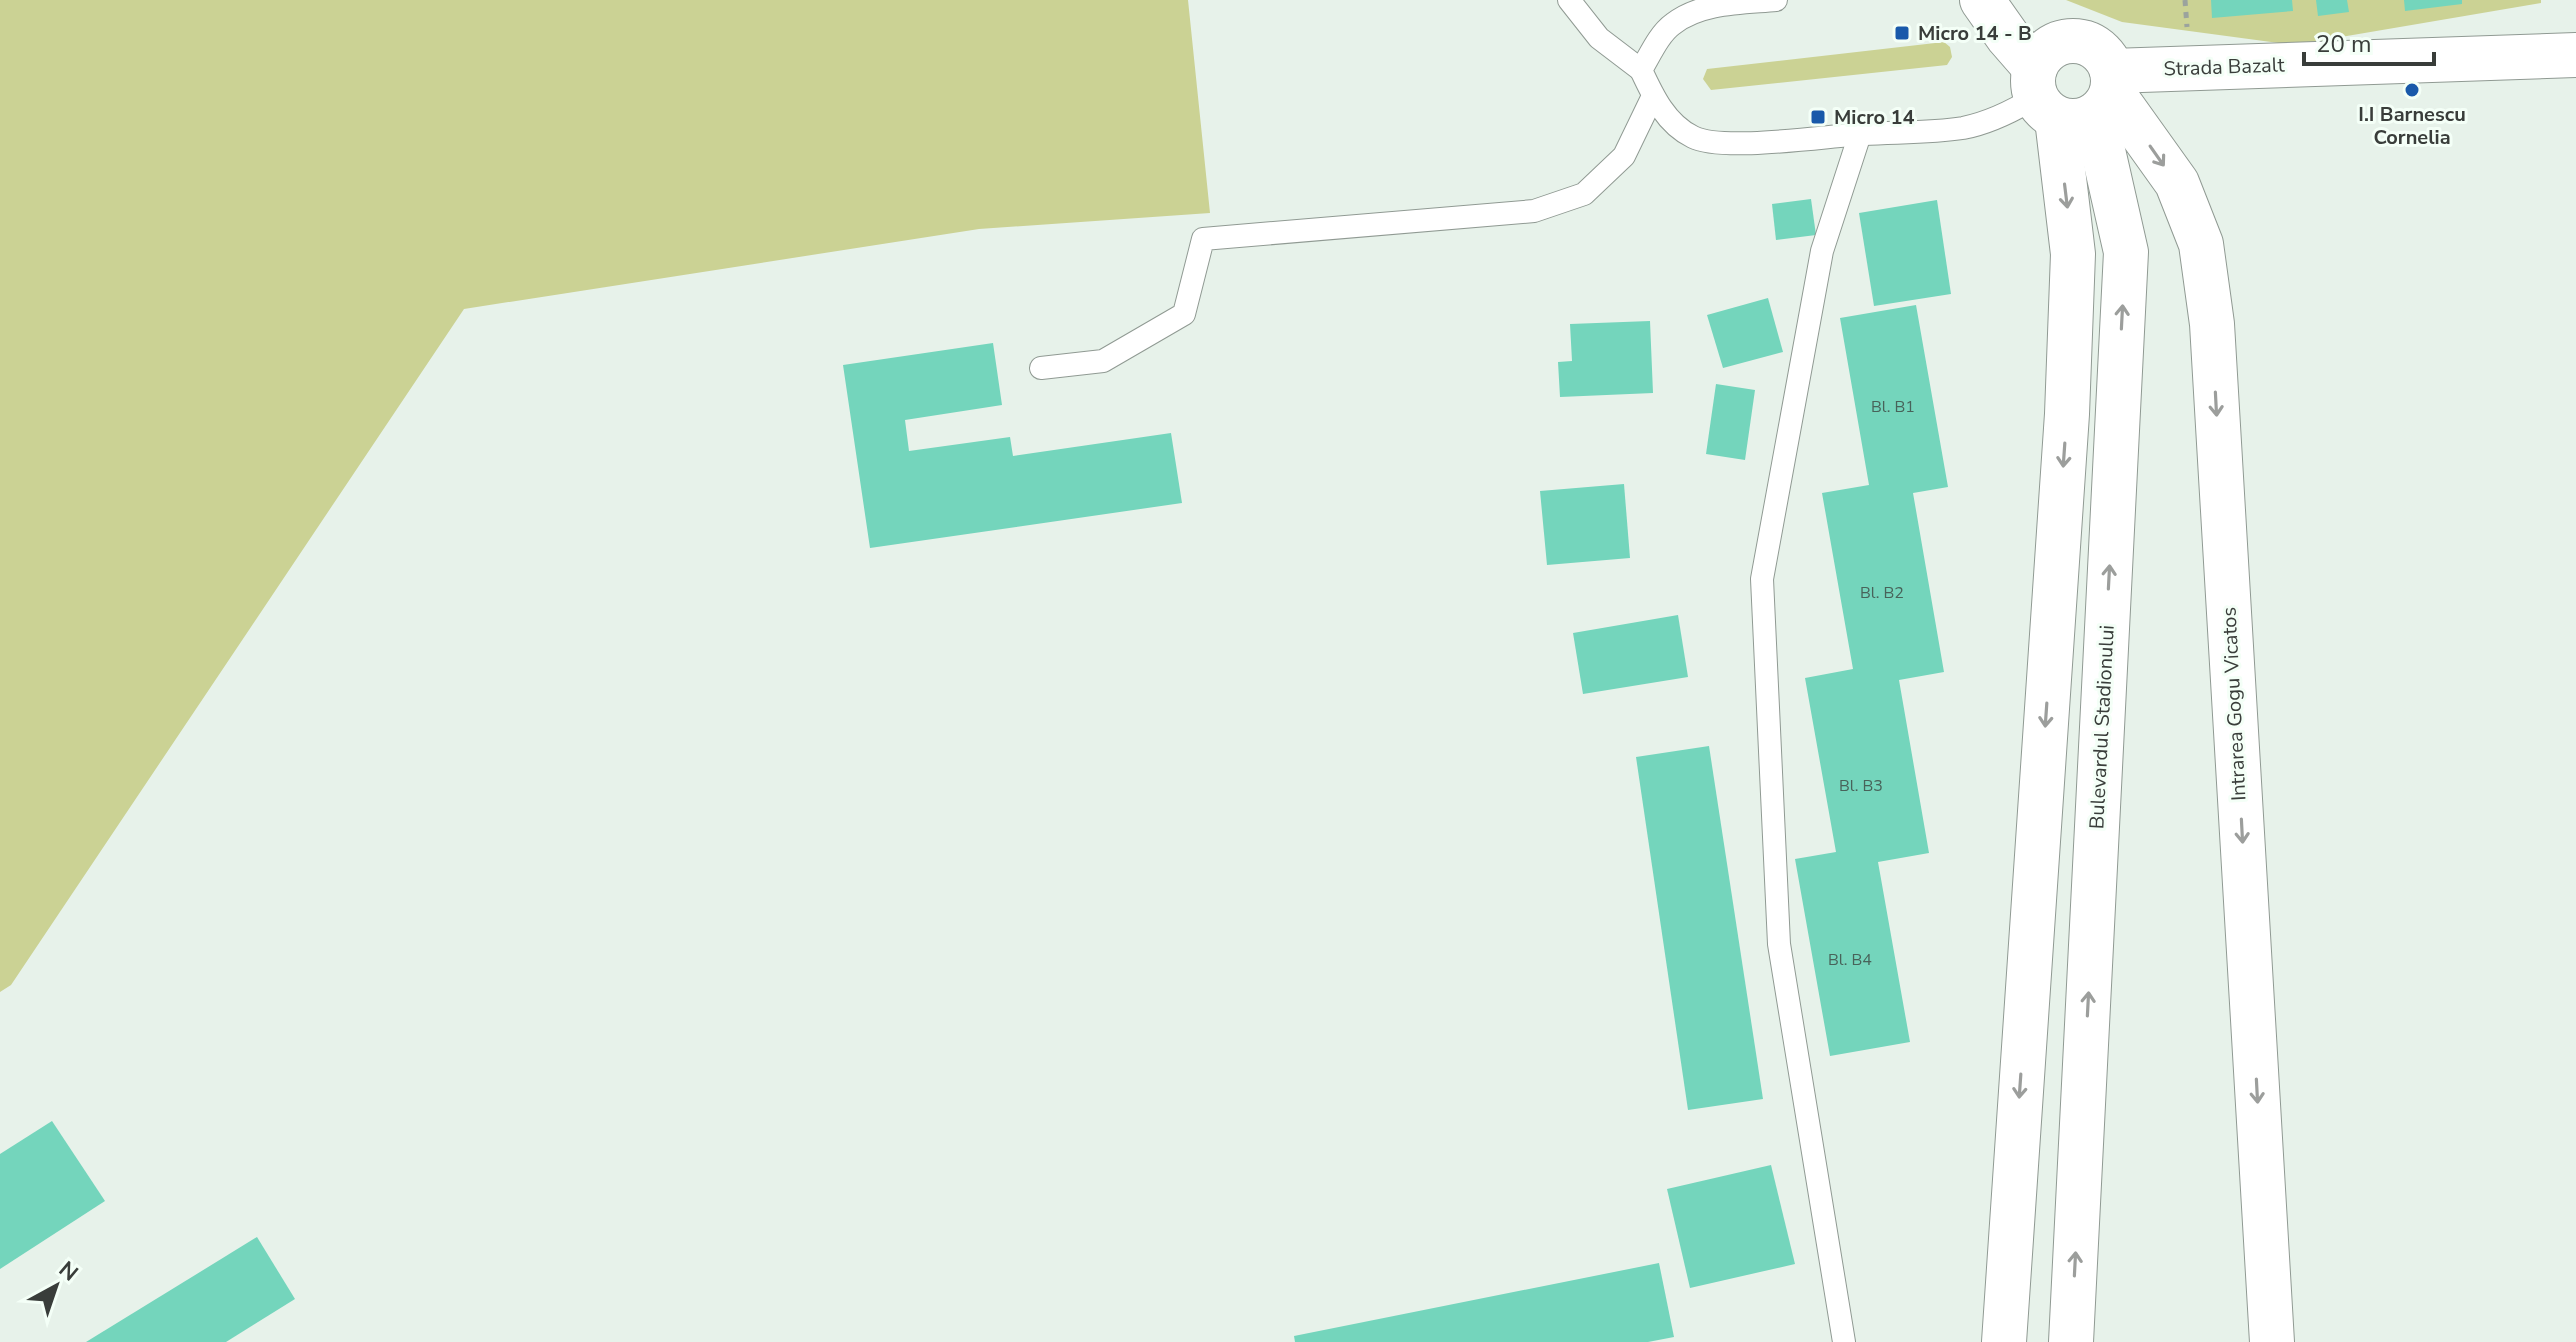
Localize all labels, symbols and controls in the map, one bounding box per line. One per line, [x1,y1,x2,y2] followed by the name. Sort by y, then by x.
[2304,16,2434,66] scale bar
[1918,20,2032,47] place label: Micro 14 - B
[1893,24,1911,42] marker: Micro 14 - B
[2316,28,2372,60] text: 20 m
[2163,51,2286,83] street label: Strada Bazalt
[2403,81,2421,99] marker: I.I Barnescu Cornelia
[2358,101,2466,151] place label: I.I Barnescu Cornelia
[1834,104,1915,131] place label: Micro 14
[1809,108,1827,126] marker: Micro 14
[2149,144,2165,166] one-way arrow
[2059,182,2074,209] one-way arrow
[2115,304,2130,331] one-way arrow
[2209,390,2224,417] one-way arrow
[1871,396,1915,418] house number: Bl. B1
[2057,441,2072,468] one-way arrow
[2102,564,2117,591] one-way arrow
[1860,582,1904,604] house number: Bl. B2
[2215,606,2253,802] street label: Intrarea Gogu Vicatos
[2083,624,2121,830] street label: Bulevardul Stadionului
[2038,701,2053,728] one-way arrow
[1839,775,1883,797] house number: Bl. B3
[2234,817,2249,844] one-way arrow
[1828,949,1872,971] house number: Bl. B4
[2080,991,2095,1018] one-way arrow
[2013,1072,2028,1099] one-way arrow
[2250,1077,2265,1104] one-way arrow
[16,1246,96,1326] north arrow
[2067,1251,2082,1278] one-way arrow
[52,1255,84,1288] text: N

